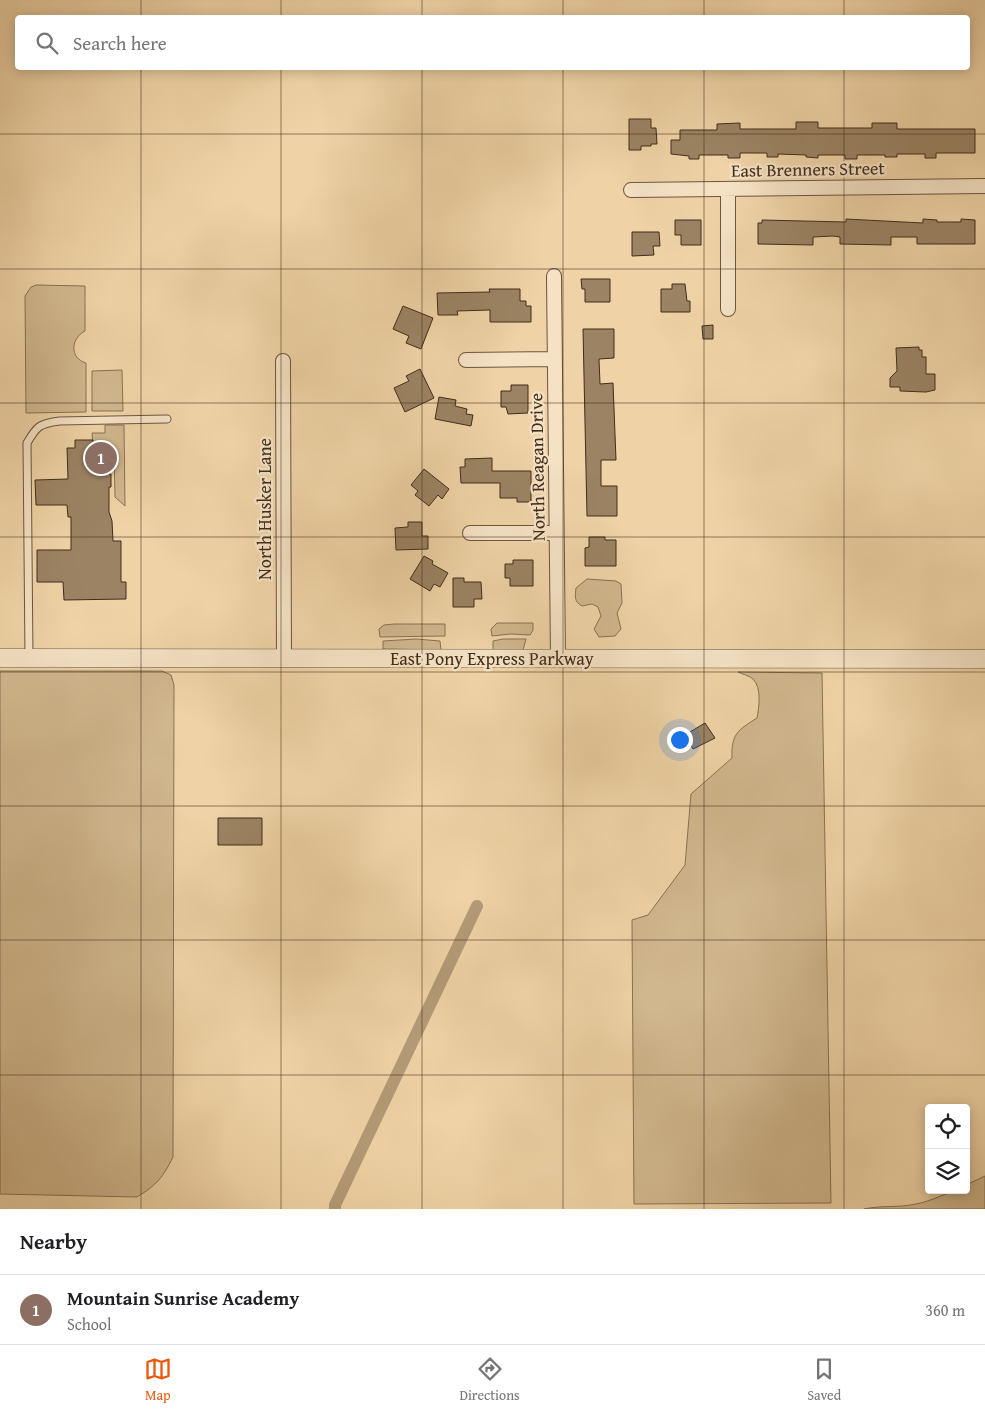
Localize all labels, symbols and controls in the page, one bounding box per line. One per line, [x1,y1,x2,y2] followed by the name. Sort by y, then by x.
[15,15,970,70] search box
[33,29,61,57] icon: search
[73,29,167,57] text: Search here
[731,154,886,184] street label: East Brenners Street
[522,393,552,541] street label: North Reagan Drive
[251,438,278,580] street label: North Husker Lane
[85,439,117,477] pin: 1
[390,645,594,672] street label: East Pony Express Parkway
[667,727,693,753] your location
[925,1104,970,1194] map controls
[925,1104,970,1149] button: locate
[925,1149,970,1194] button: layers
[20,1226,87,1257] text: Nearby
[67,1284,299,1312] text: Mountain Sunrise Academy
[32,1298,40,1322] text: 1
[925,1298,965,1322] text: 360 m
[67,1312,111,1336] text: School
[144,1355,172,1405] tab: Map
[459,1355,520,1405] tab: Directions
[807,1355,841,1405] tab: Saved

